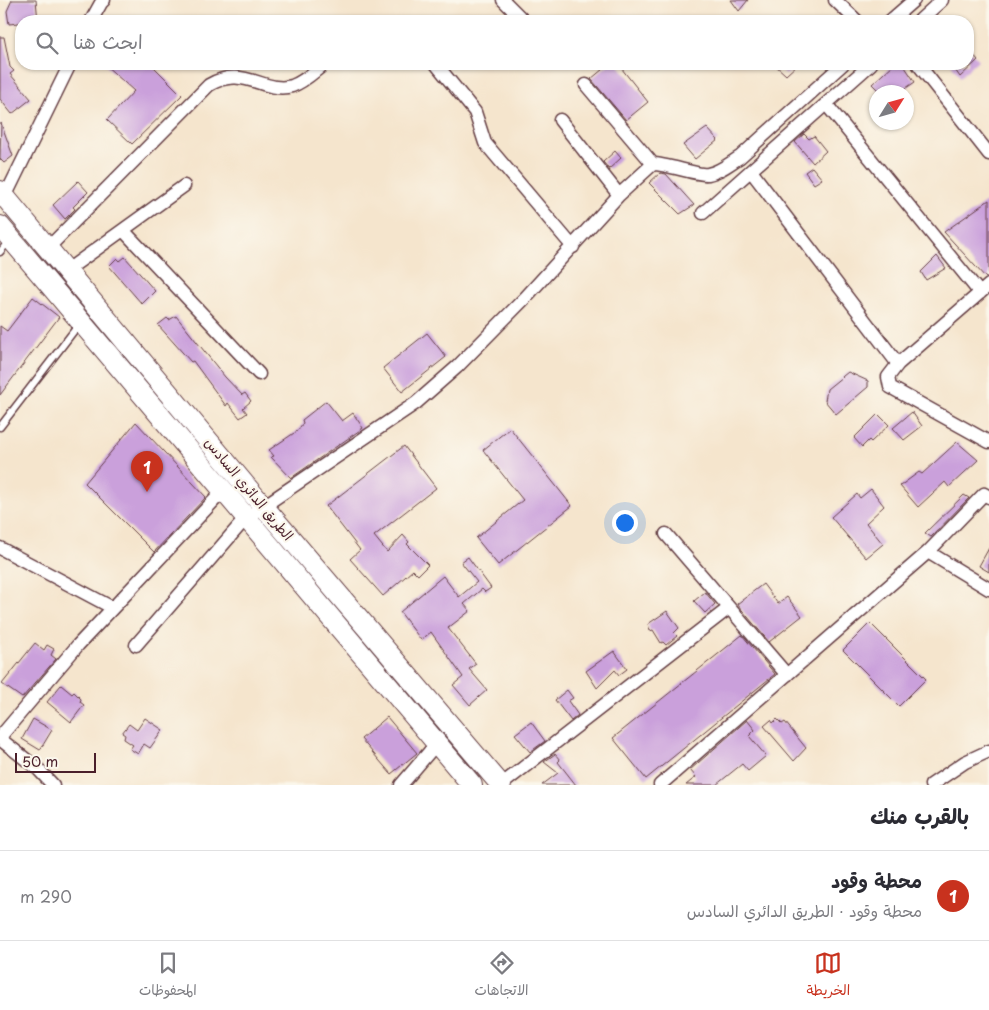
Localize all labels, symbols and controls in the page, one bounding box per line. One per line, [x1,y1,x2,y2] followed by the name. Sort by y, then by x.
[15,15,974,70] search box
[73,27,143,55] text: ابحث هنا
[33,29,61,57] icon: search
[869,85,914,130] north arrow
[199,433,299,545] street label: الطريق الدائري السادس
[131,451,163,492] pin: 1
[612,510,638,536] your location
[15,750,96,773] scale bar
[22,751,58,772] text: 50 m
[870,799,969,831] text: بالقرب منك
[831,866,922,894] text: محطة وقود
[20,884,72,908] text: 290 m
[949,884,957,908] text: 1
[687,898,922,922] text: محطة وقود · الطريق الدائري السادس
[139,949,197,1003] tab: المحفوظات
[474,949,529,1003] tab: الاتجاهات
[806,949,850,1003] tab: الخريطة

